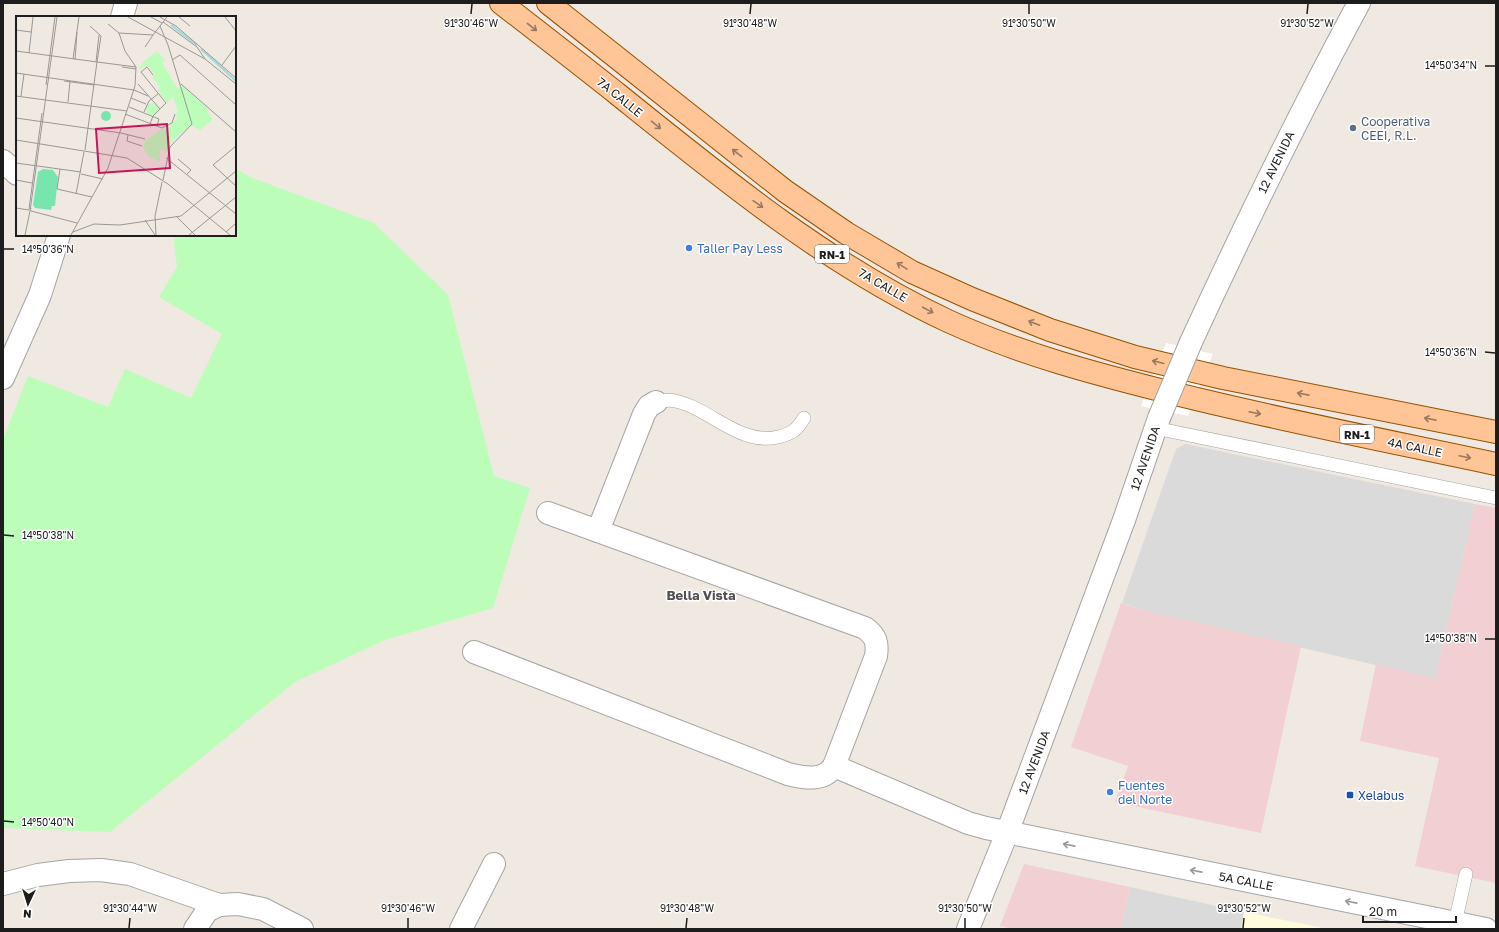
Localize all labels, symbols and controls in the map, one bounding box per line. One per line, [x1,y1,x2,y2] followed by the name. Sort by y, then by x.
[16,16,236,236] inset map
[444,17,498,29] text: 91°30'46"W
[723,17,777,29] text: 91°30'48"W
[1002,17,1056,29] text: 91°30'50"W
[1280,17,1334,29] text: 91°30'52"W
[526,23,537,31] one-way arrow
[1425,59,1477,71] text: 14°50'34"N
[594,74,646,120] street label: 7A CALLE
[1361,114,1430,143] place label: Cooperativa CEEI, R.L.
[650,120,661,129] one-way arrow
[1348,123,1358,133] marker: Cooperativa CEEI, R.L.
[1255,129,1297,195] street label: 12 AVENIDA
[732,149,743,158] one-way arrow
[753,200,764,208] one-way arrow
[697,241,783,256] place label: Taller Pay Less
[22,243,74,255] text: 14°50'36"N
[684,243,694,253] marker: Taller Pay Less
[815,245,849,263] road number: RN-1
[896,261,908,269] one-way arrow
[856,265,910,305] street label: 7A CALLE
[922,307,934,314] one-way arrow
[1028,319,1040,327] one-way arrow
[1425,346,1477,358] text: 14°50'36"N
[1152,358,1165,366] one-way arrow
[1297,390,1310,398] one-way arrow
[1248,409,1261,417] one-way arrow
[1424,415,1437,423] one-way arrow
[1127,424,1163,492] street label: 12 AVENIDA
[1340,425,1374,443] road number: RN-1
[1386,434,1444,460] street label: 4A CALLE
[1458,454,1471,462] one-way arrow
[22,529,74,541] text: 14°50'38"N
[666,587,736,603] district label: Bella Vista
[1425,632,1477,644] text: 14°50'38"N
[1015,728,1053,796] street label: 12 AVENIDA
[1118,778,1172,807] place label: Fuentes del Norte
[1105,787,1115,797] marker: Fuentes del Norte
[1358,788,1404,803] place label: Xelabus
[1345,790,1355,800] marker: Xelabus
[22,816,74,828] text: 14°50'40"N
[1063,841,1076,849] one-way arrow
[1190,866,1203,874] one-way arrow
[1218,868,1274,894] street label: 5A CALLE
[8,884,48,924] north arrow
[1345,898,1358,906] one-way arrow
[1363,898,1456,924] scale bar
[103,902,157,914] text: 91°30'44"W
[381,902,435,914] text: 91°30'46"W
[660,902,714,914] text: 91°30'48"W
[938,902,992,914] text: 91°30'50"W
[1217,902,1271,914] text: 91°30'52"W
[1369,904,1397,919] text: 20 m
[23,908,32,921] text: N

